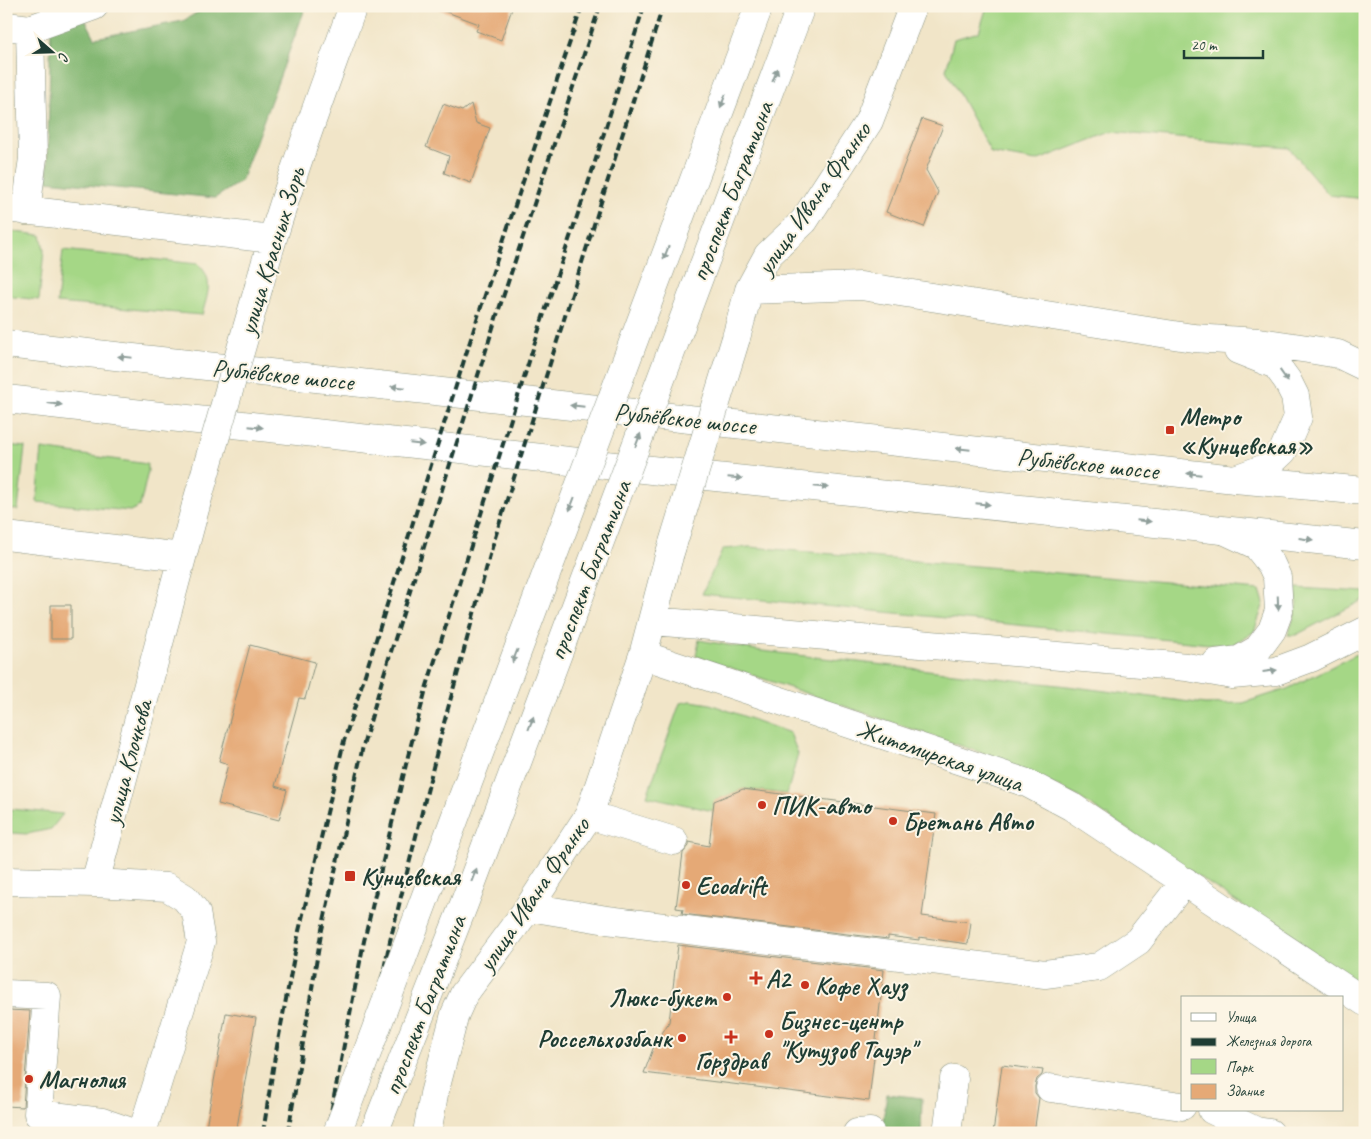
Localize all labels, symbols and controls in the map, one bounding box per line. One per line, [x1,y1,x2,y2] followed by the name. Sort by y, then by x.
[28,28,78,78] north arrow
[1184,28,1262,60] scale bar
[1191,36,1218,55] text: 20 m
[54,50,73,64] text: С
[771,67,779,82] one-way arrow
[719,94,727,109] one-way arrow
[683,95,782,286] street label: проспект Багратиона
[748,115,879,283] street label: улица Ивана Франко
[231,162,313,341] street label: улица Красных Зорь
[662,246,670,261] one-way arrow
[211,352,357,399] street label: Рублёвское шоссе
[117,353,133,361] one-way arrow
[1279,369,1289,383] one-way arrow
[389,382,405,390] one-way arrow
[613,396,759,443] street label: Рублёвское шоссе
[47,400,63,408] one-way arrow
[1180,401,1313,462] place label: Метро «Кунцевская»
[568,402,584,410] one-way arrow
[248,423,264,431] one-way arrow
[1164,424,1176,436] marker: Метро «Кунцевская»
[634,432,642,447] one-way arrow
[410,440,426,448] one-way arrow
[1016,441,1162,488] street label: Рублёвское шоссе
[955,445,971,453] one-way arrow
[1186,470,1202,478] one-way arrow
[541,474,640,665] street label: проспект Багратиона
[728,475,744,483] one-way arrow
[813,483,829,491] one-way arrow
[568,497,576,512] one-way arrow
[975,500,991,508] one-way arrow
[1137,517,1153,525] one-way arrow
[1298,535,1314,543] one-way arrow
[1274,595,1282,611] one-way arrow
[511,649,519,664] one-way arrow
[1262,667,1278,675] one-way arrow
[95,694,161,830] street label: улица Клочкова
[853,713,1029,800] street label: Житомирская улица
[527,715,535,730] one-way arrow
[772,790,873,822] place label: ПИК-авто
[756,799,768,811] marker: ПИК-авто
[903,806,1035,838] place label: Бретань Авто
[469,810,598,979] street label: улица Ивана Франко
[887,815,899,827] marker: Бретань Авто
[361,861,462,893] place label: Кунцевская
[470,867,478,882] one-way arrow
[343,869,357,883] marker: Кунцевская
[696,870,768,902] place label: Ecodrift
[680,879,692,891] marker: Ecodrift
[376,909,475,1100] street label: проспект Багратиона
[766,963,793,995] place label: А2
[815,970,909,1002] place label: Кофе Хауз
[750,972,762,984] marker: А2
[799,979,811,991] marker: Кофе Хауз
[608,982,718,1014] place label: Люкс-букет
[721,991,733,1003] marker: Люкс-букет
[1181,996,1344,1112] legend
[779,1005,921,1066] place label: Бизнес-центр "Кутузов Тауэр"
[1226,1008,1257,1027] text: Улица
[537,1023,674,1055] place label: Россельхозбанк
[763,1028,775,1040] marker: Бизнес-центр "Кутузов Тауэр"
[725,1031,737,1043] marker: Горздрав
[676,1032,688,1044] marker: Россельхозбанк
[1226,1032,1313,1051] text: Железная дорога
[695,1045,770,1077] place label: Горздрав
[1226,1058,1254,1077] text: Парк
[39,1064,127,1096] place label: Магнолия
[23,1073,35,1085] marker: Магнолия
[1226,1082,1265,1101] text: Здание

